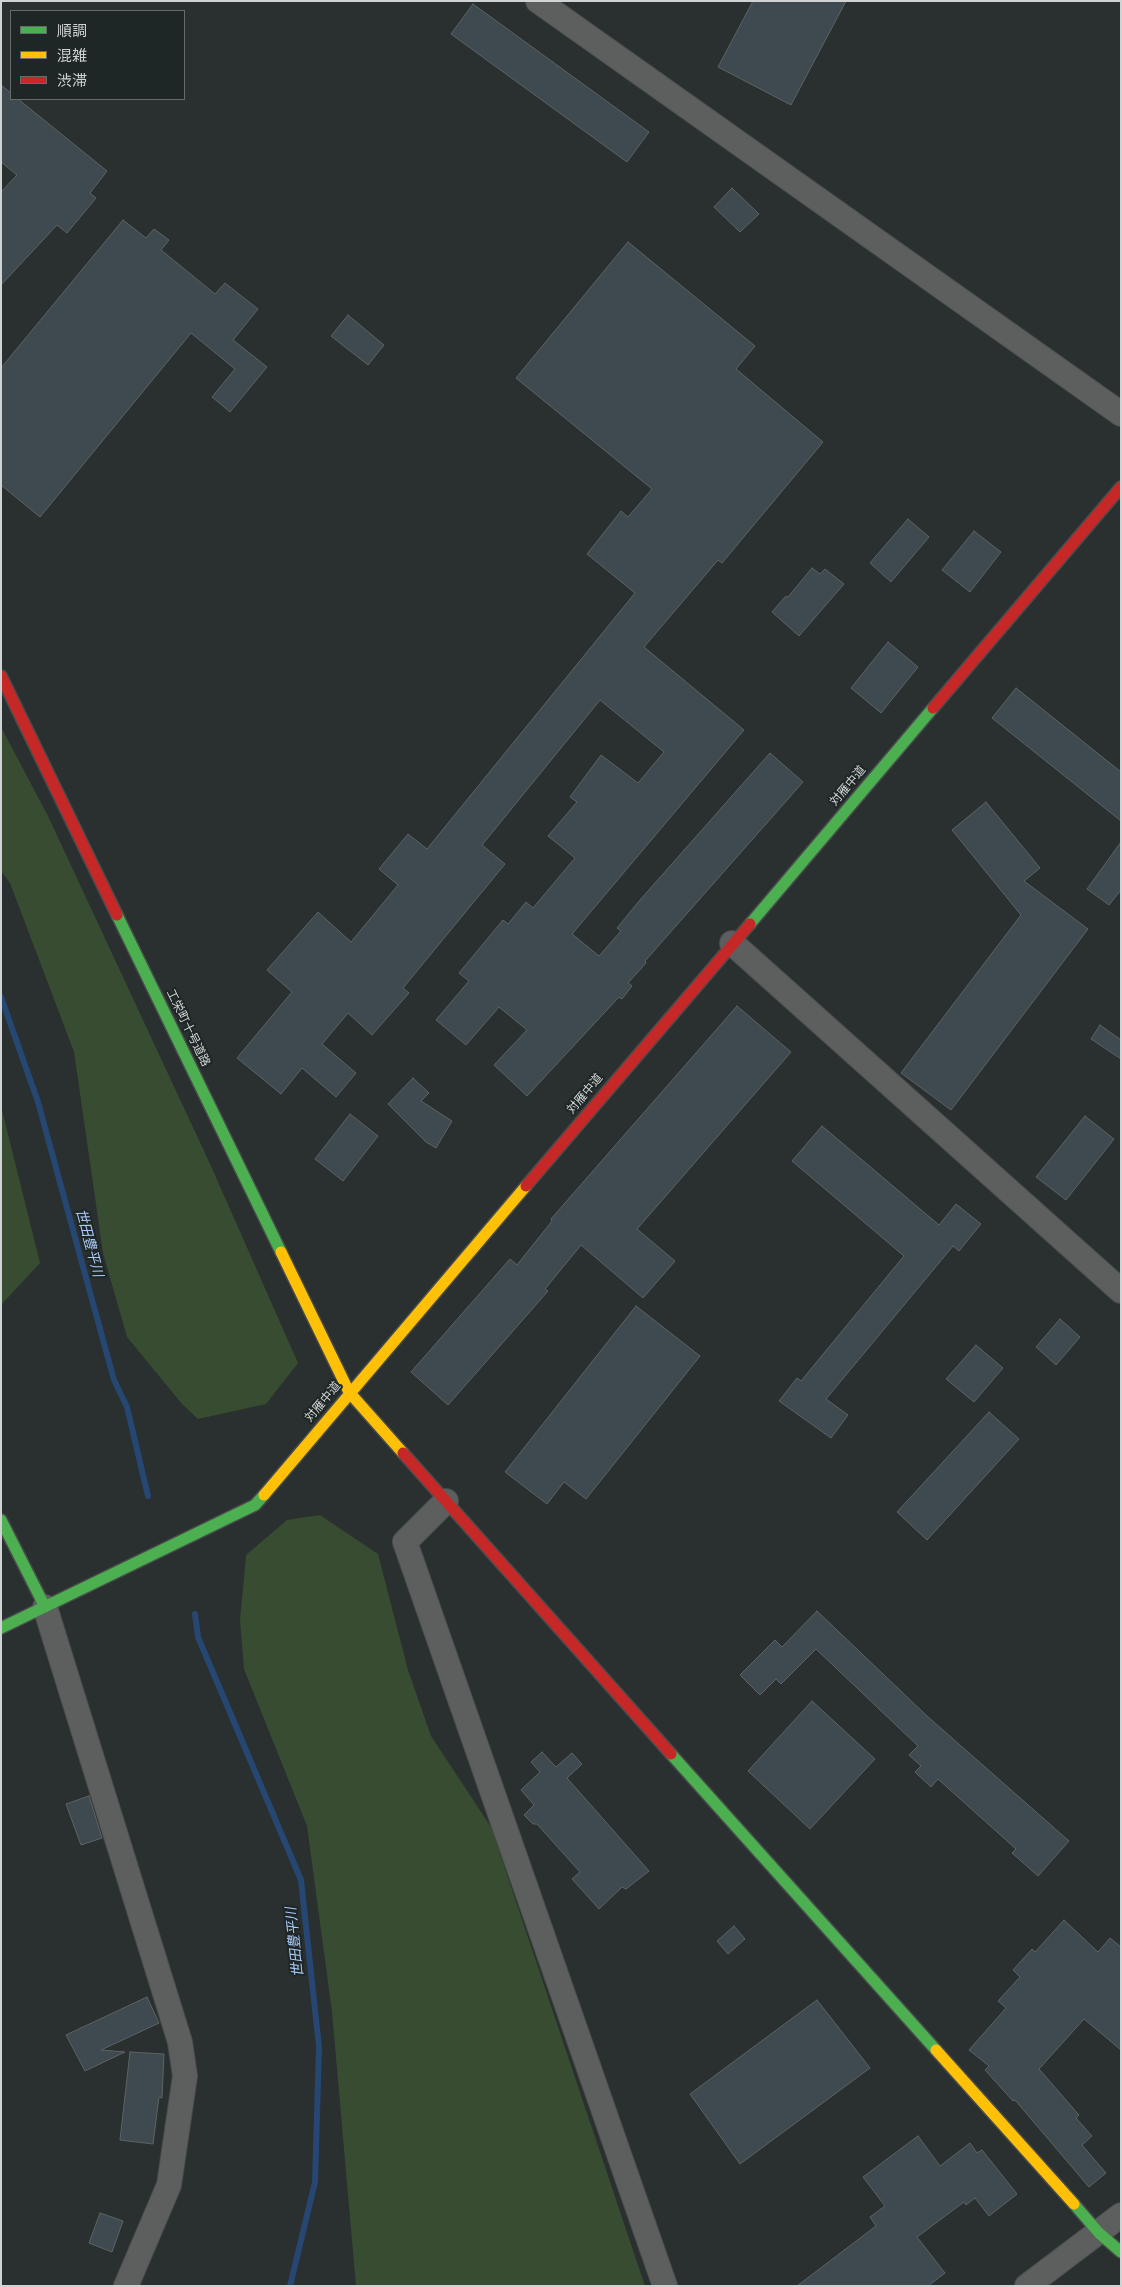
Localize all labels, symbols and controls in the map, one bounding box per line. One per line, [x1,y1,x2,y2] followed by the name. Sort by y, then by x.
[10,10,185,100] legend
[57,21,87,40] text: 順調
[57,46,87,65] text: 混雑
[57,71,87,90] text: 渋滞
[827,763,869,809] street label: 対雁中道
[163,987,213,1069] street label: 工栄町十号道路
[564,1071,606,1117] street label: 対雁中道
[72,1207,106,1279] water label: 世田豊平川
[302,1379,344,1425] street label: 対雁中道
[283,1906,307,1978] water label: 世田豊平川

